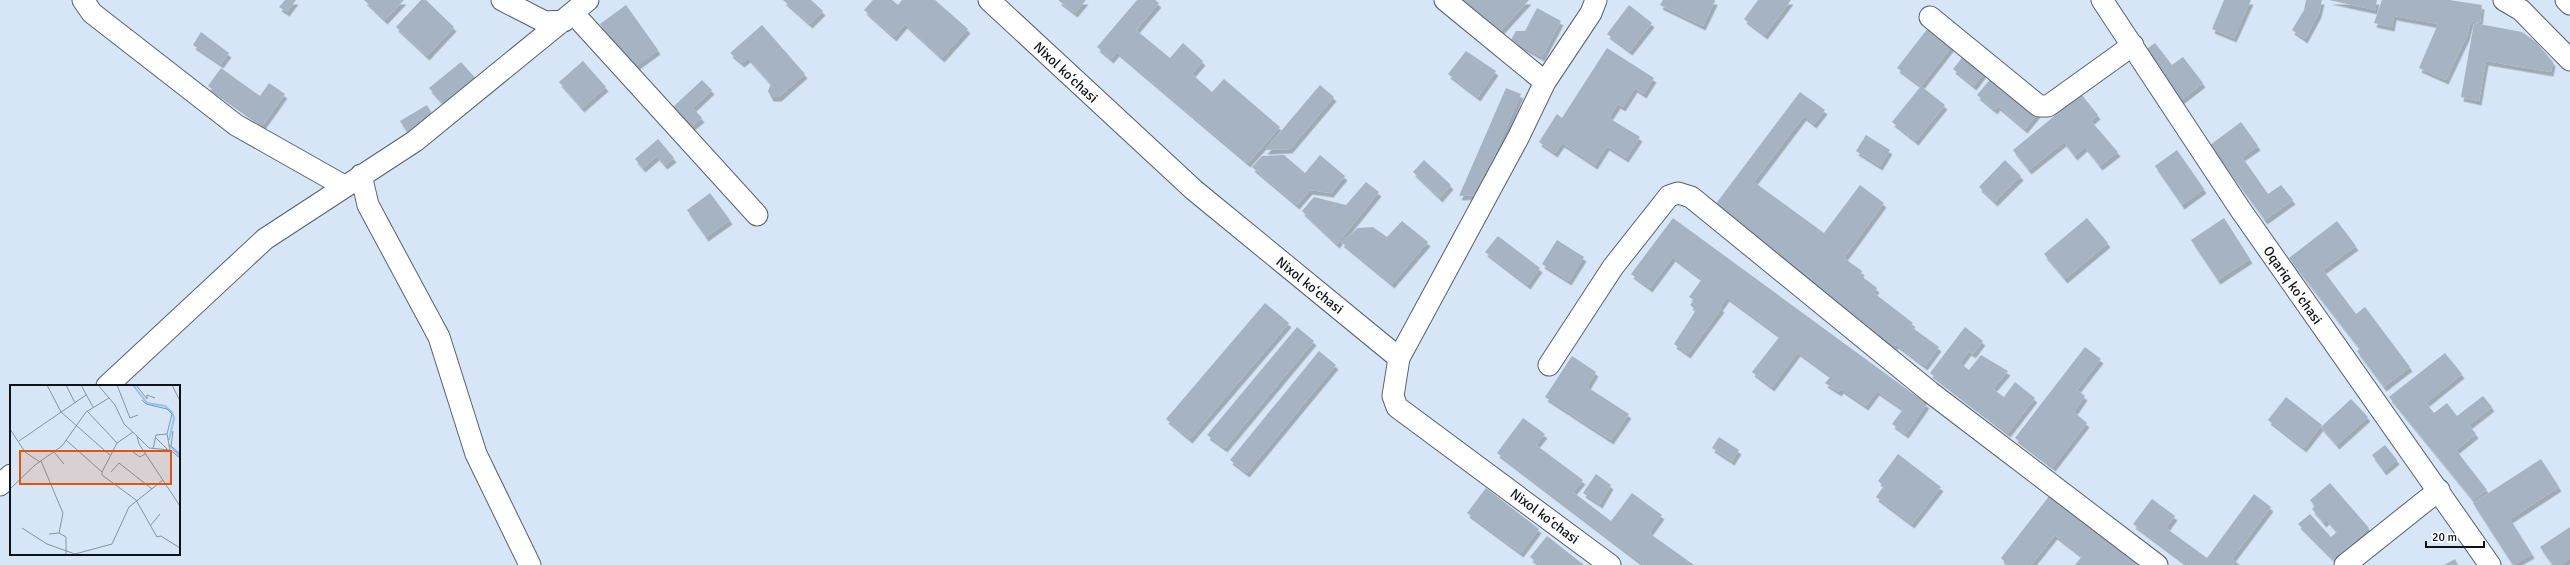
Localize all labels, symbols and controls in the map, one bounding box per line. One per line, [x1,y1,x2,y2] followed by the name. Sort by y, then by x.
[1030,38,1101,106] street label: Nixol koʻchasi
[2259,243,2326,328] street label: Oqariq ko'chasi
[1273,253,1347,318] street label: Nixol koʻchasi
[10,385,180,555] inset map
[1507,485,1582,548] street label: Nixol koʻchasi
[2426,523,2484,549] scale bar
[2432,530,2457,545] text: 20 m

